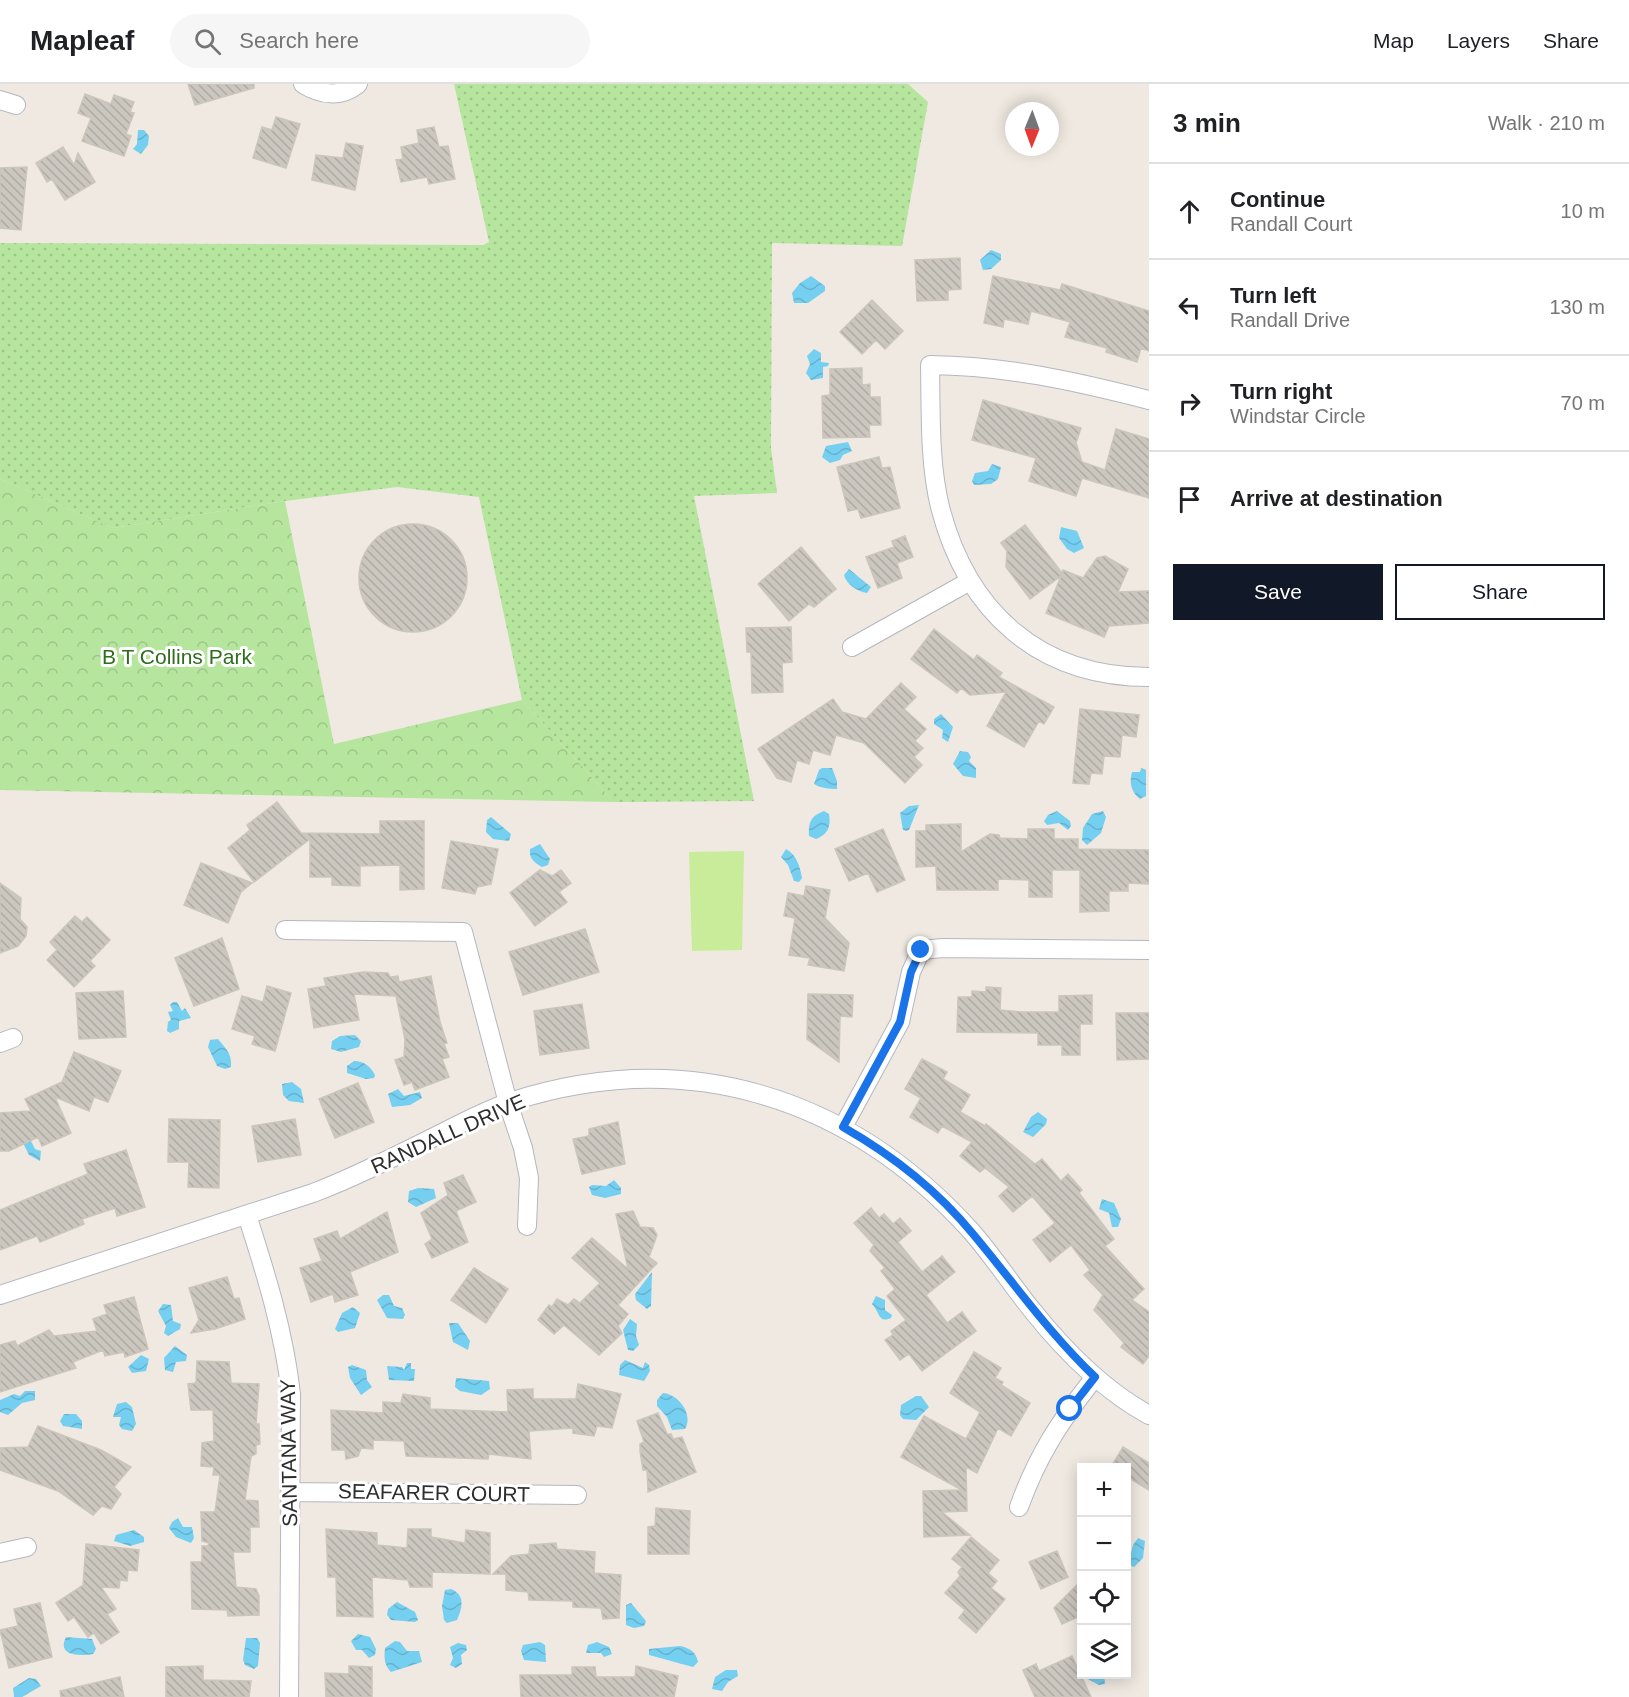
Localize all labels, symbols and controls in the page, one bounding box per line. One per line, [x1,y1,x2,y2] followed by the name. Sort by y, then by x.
[170,14,590,68] search box
[30,25,134,56] text: Mapleaf
[191,25,224,58] icon: search
[239,28,359,53] text: Search here
[1373,29,1414,52] text: Map
[1447,29,1510,52] text: Layers
[1543,29,1599,52] text: Share
[1005,102,1059,156] north arrow
[1173,108,1241,138] text: 3 min
[1488,112,1605,134] text: Walk · 210 m
[1230,187,1325,212] text: Continue
[1173,195,1206,228] icon: ahead
[1561,200,1605,222] text: 10 m
[1230,213,1352,235] text: Randall Court
[1230,283,1316,308] text: Turn left
[1173,291,1206,324] icon: left
[1549,296,1605,318] text: 130 m
[1230,309,1350,331] text: Randall Drive
[1230,379,1332,404] text: Turn right
[1173,387,1206,420] icon: right
[1561,392,1605,414] text: 70 m
[1230,405,1366,427] text: Windstar Circle
[1173,483,1206,516] icon: arrive
[1230,486,1443,511] text: Arrive at destination
[1173,564,1383,620] button: Save
[1395,564,1605,620] button: Share
[102,645,252,668] park label: B T Collins Park
[907,936,933,962] route end
[367,1089,528,1178] street label: RANDALL DRIVE
[276,1379,301,1527] street label: SANTANA WAY
[1056,1395,1082,1421] route start
[1077,1463,1131,1679] map controls
[1077,1463,1131,1517] button: +
[338,1479,530,1506] street label: SEAFARER COURT
[1077,1517,1131,1571] button: −
[1077,1571,1131,1625] button: locate
[1077,1625,1131,1679] button: layers

